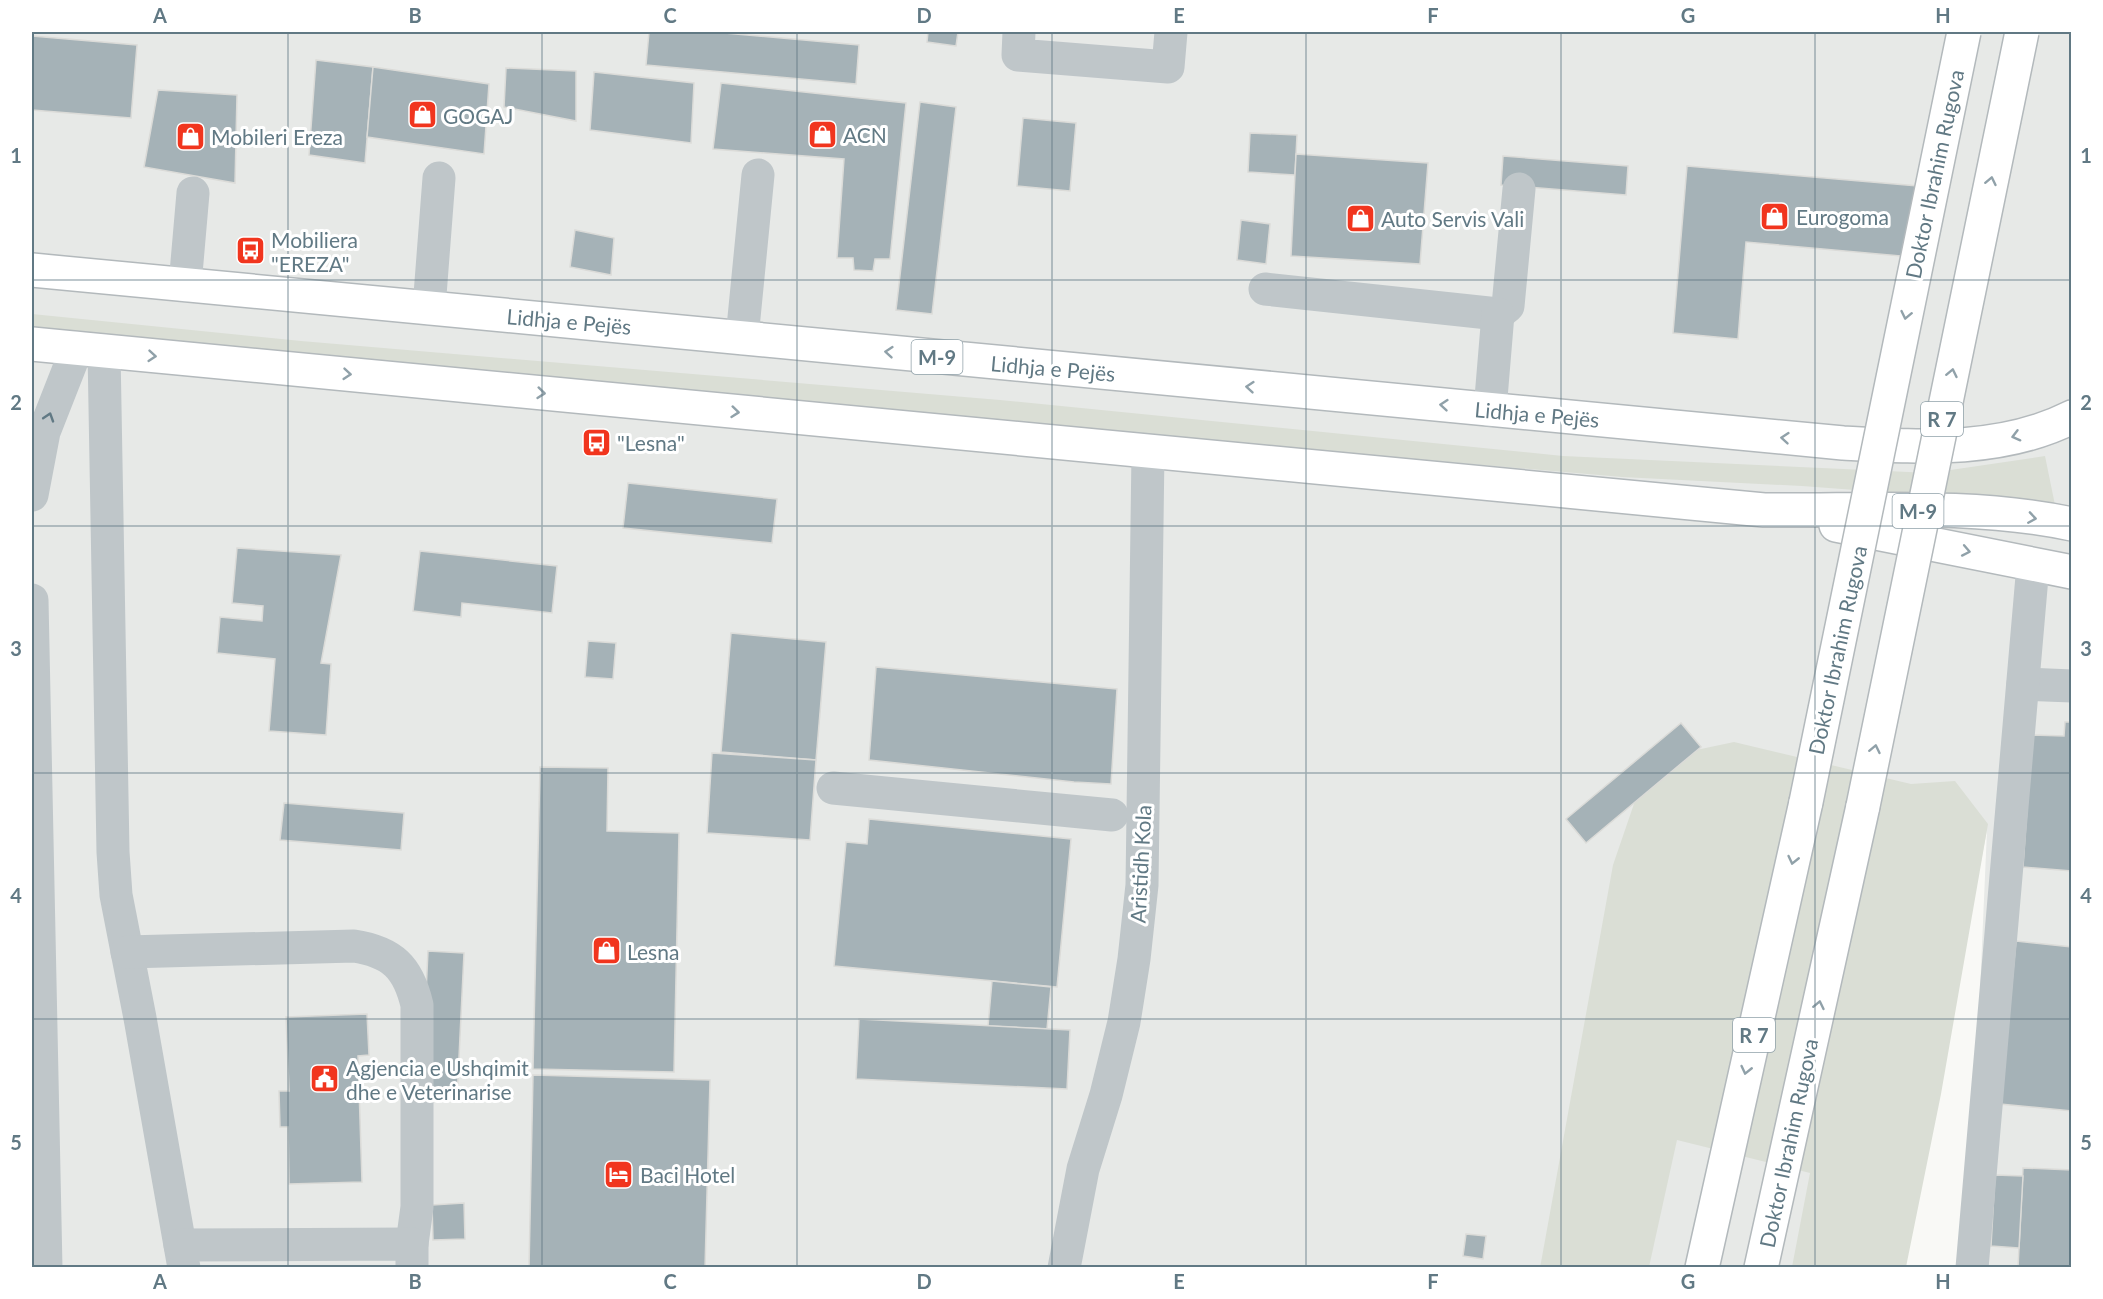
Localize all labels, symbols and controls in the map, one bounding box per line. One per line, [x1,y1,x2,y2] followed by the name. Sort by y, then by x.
[152,3,167,27] text: A
[408,3,422,27] text: B
[663,3,677,27] text: C
[916,3,932,27] text: D
[1173,3,1185,27] text: E
[1427,3,1439,27] text: F
[1681,3,1695,27] text: G
[1935,3,1951,27] text: H
[1900,67,1968,281] street label: Doktor Ibrahim Rugova
[406,99,438,131] shop icon: GOGAJ
[443,103,513,128] place label: GOGAJ
[806,118,838,150] shop icon: ACN
[174,120,206,152] shop icon: Mobileri Ereza
[843,122,887,147] place label: ACN
[211,124,343,149] place label: Mobileri Ereza
[10,143,22,167] text: 1
[2080,143,2092,167] text: 1
[1984,177,1997,187] one-way arrow
[1759,200,1791,232] shop icon: Eurogoma
[1344,202,1376,234] shop icon: Auto Servis Vali
[1796,204,1889,229] place label: Eurogoma
[1381,206,1524,231] place label: Auto Servis Vali
[271,227,358,276] place label: Mobiliera "EREZA"
[234,235,266,267] bus stop icon: Mobiliera "EREZA"
[506,303,632,339] street label: Lidhja e Pejës
[1900,310,1913,320] one-way arrow
[912,340,962,374] road number: M-9
[884,346,893,359] one-way arrow
[148,349,157,362] one-way arrow
[990,350,1116,386] street label: Lidhja e Pejës
[342,367,351,380] one-way arrow
[1945,368,1958,378] one-way arrow
[1245,381,1255,394] one-way arrow
[536,386,545,399] one-way arrow
[10,390,22,414] text: 2
[2080,390,2092,414] text: 2
[1474,396,1600,432] street label: Lidhja e Pejës
[1440,399,1449,412] one-way arrow
[1921,402,1963,436] road number: R 7
[730,405,739,418] one-way arrow
[42,412,55,423] one-way arrow
[580,426,612,458] bus stop icon: "Lesna"
[2012,429,2022,441] one-way arrow
[617,430,685,455] place label: "Lesna"
[1780,432,1789,445] one-way arrow
[1892,494,1944,528] road number: M-9
[2028,511,2037,523] one-way arrow
[1803,543,1871,757] street label: Doktor Ibrahim Rugova
[1960,544,1970,557] one-way arrow
[10,636,22,660] text: 3
[2080,636,2092,660] text: 3
[1868,744,1881,754] one-way arrow
[1124,804,1156,924] street label: Aristidh Kola
[1787,854,1800,864] one-way arrow
[10,883,22,907] text: 4
[2080,883,2092,907] text: 4
[590,935,622,967] shop icon: Lesna
[627,939,679,964] place label: Lesna
[1812,1001,1825,1011] one-way arrow
[1733,1018,1775,1052] road number: R 7
[1754,1036,1822,1250] street label: Doktor Ibrahim Rugova
[346,1055,529,1104] place label: Agjencia e Ushqimit dhe e Veterinarise
[309,1063,341,1095] public building icon: Agjencia e Ushqimit dhe e Veterinarise
[1740,1065,1753,1075] one-way arrow
[10,1130,22,1154] text: 5
[2080,1130,2092,1154] text: 5
[603,1158,635,1190] hotel icon: Baci Hotel
[640,1162,735,1187] place label: Baci Hotel
[152,1269,167,1293] text: A
[408,1269,422,1293] text: B
[663,1269,677,1293] text: C
[916,1269,932,1293] text: D
[1173,1269,1185,1293] text: E
[1427,1269,1439,1293] text: F
[1681,1269,1695,1293] text: G
[1935,1269,1951,1293] text: H

